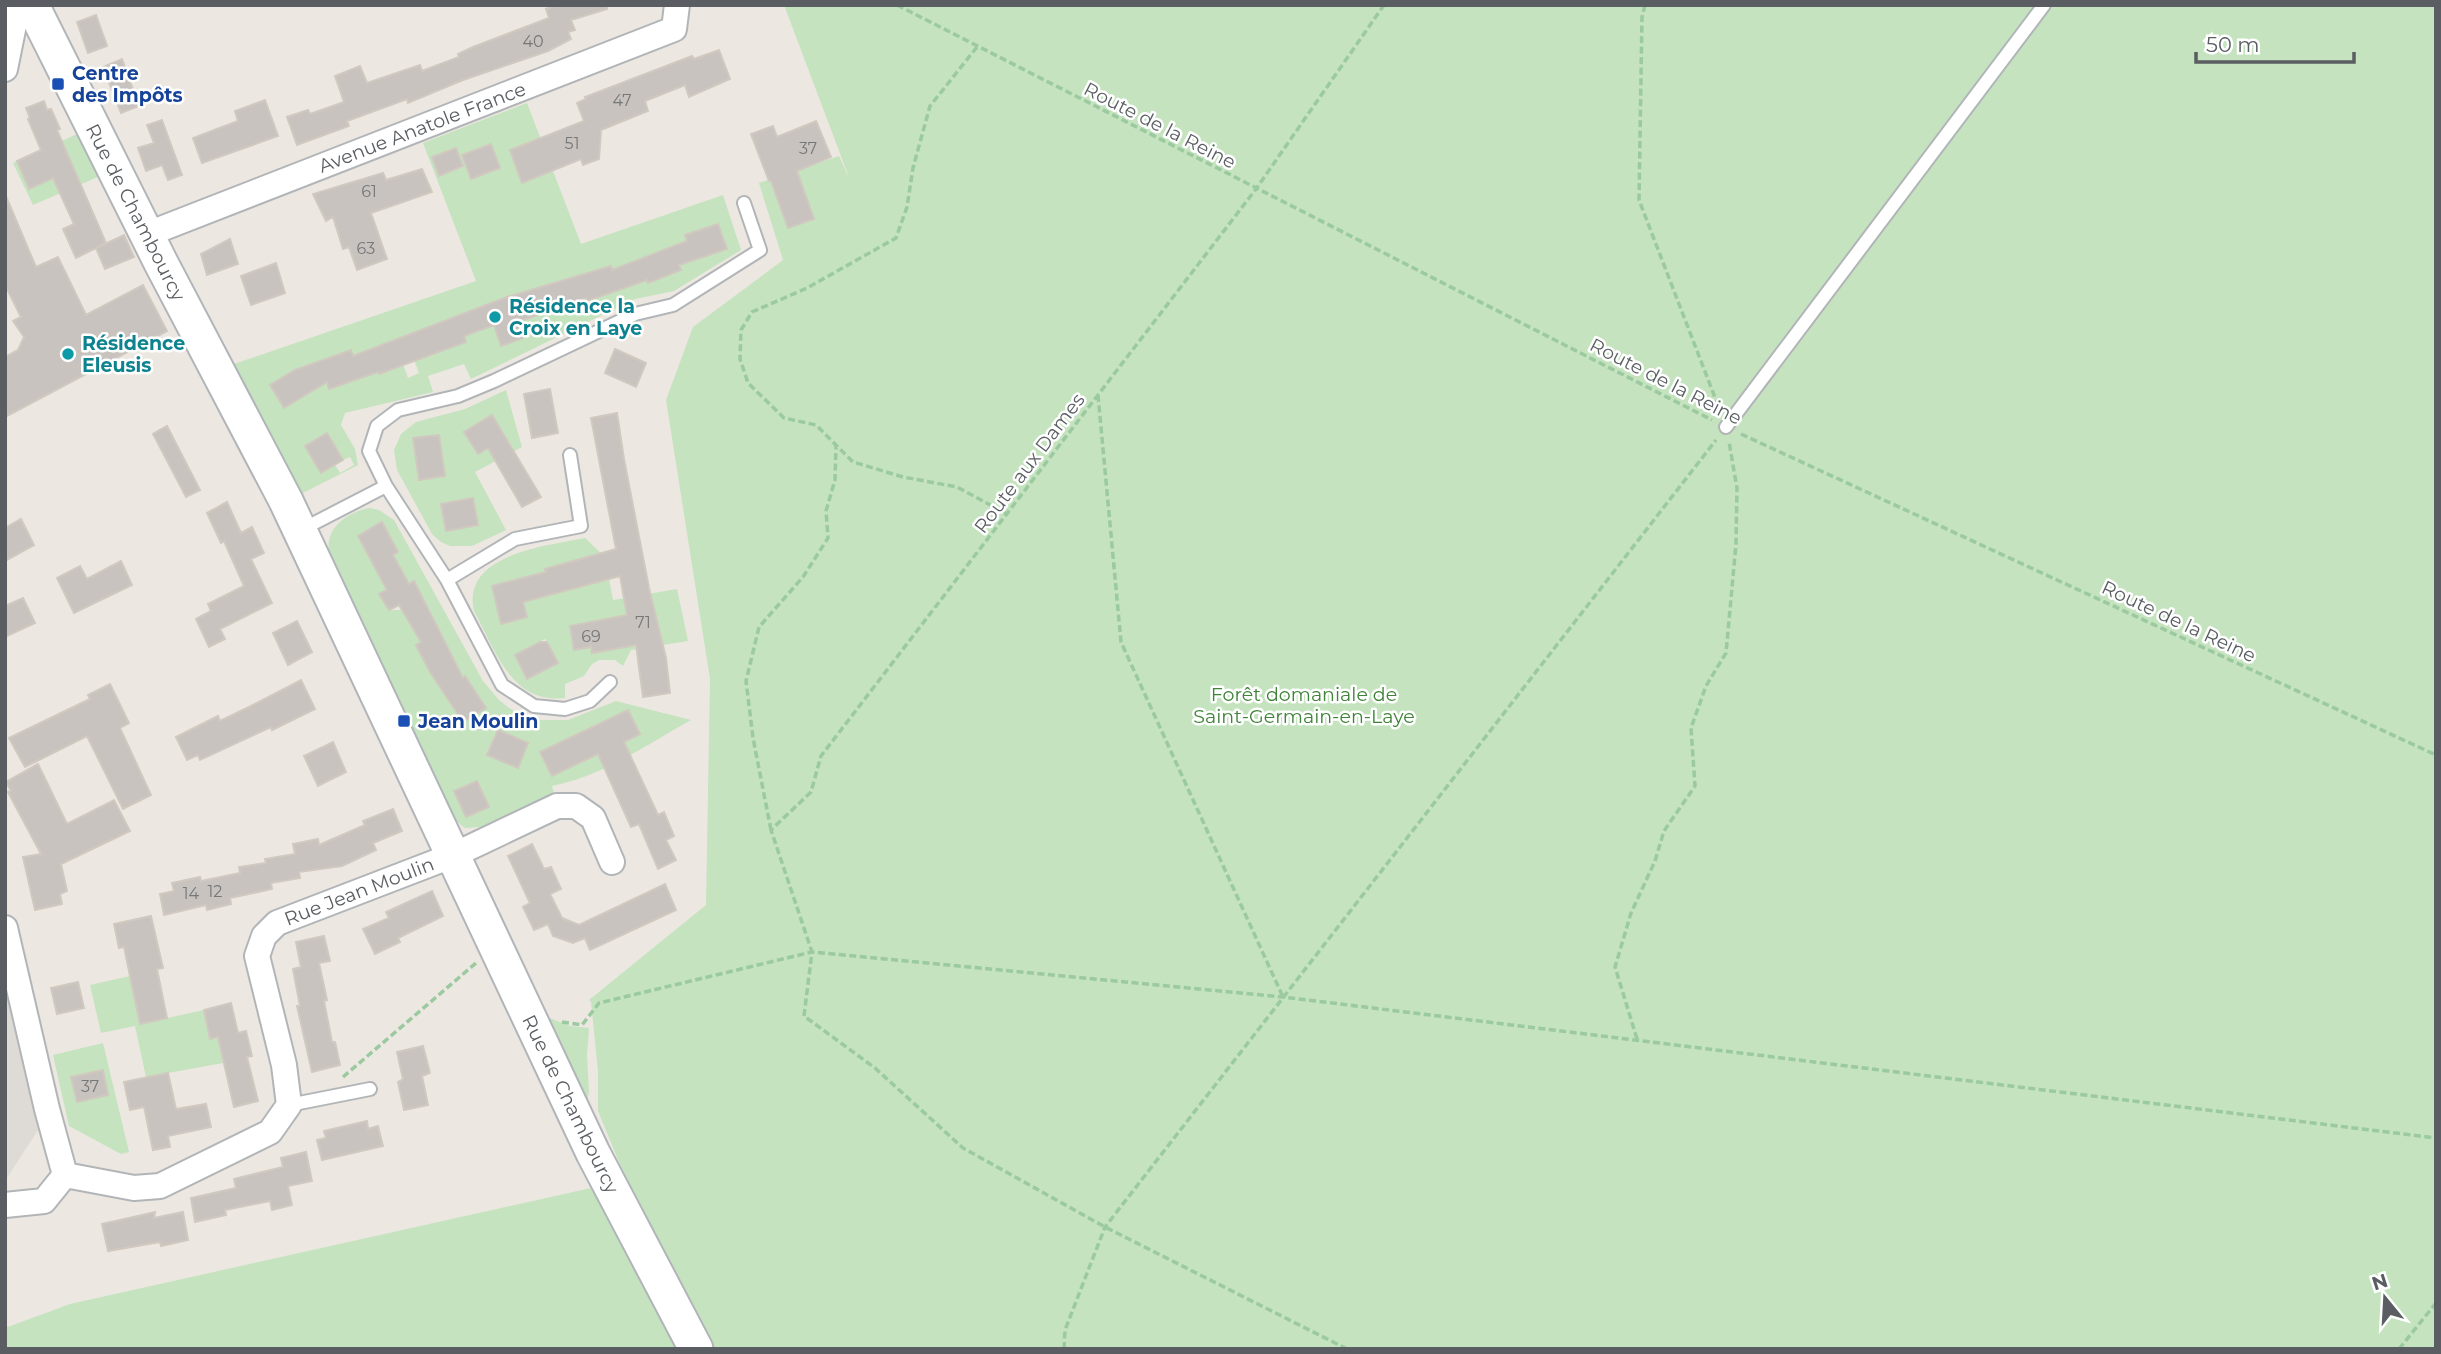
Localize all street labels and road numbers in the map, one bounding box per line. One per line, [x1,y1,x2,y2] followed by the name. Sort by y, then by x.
[315,77,529,178] street label: Avenue Anatole France
[1080,77,1240,174] street label: Route de la Reine
[81,120,191,305] street label: Rue de Chambourcy
[1586,333,1746,430] street label: Route de la Reine
[969,389,1089,538] street label: Route aux Dames
[2098,576,2260,667] street label: Route de la Reine
[281,852,437,931] street label: Rue Jean Moulin
[517,1011,624,1198] street label: Rue de Chambourcy

